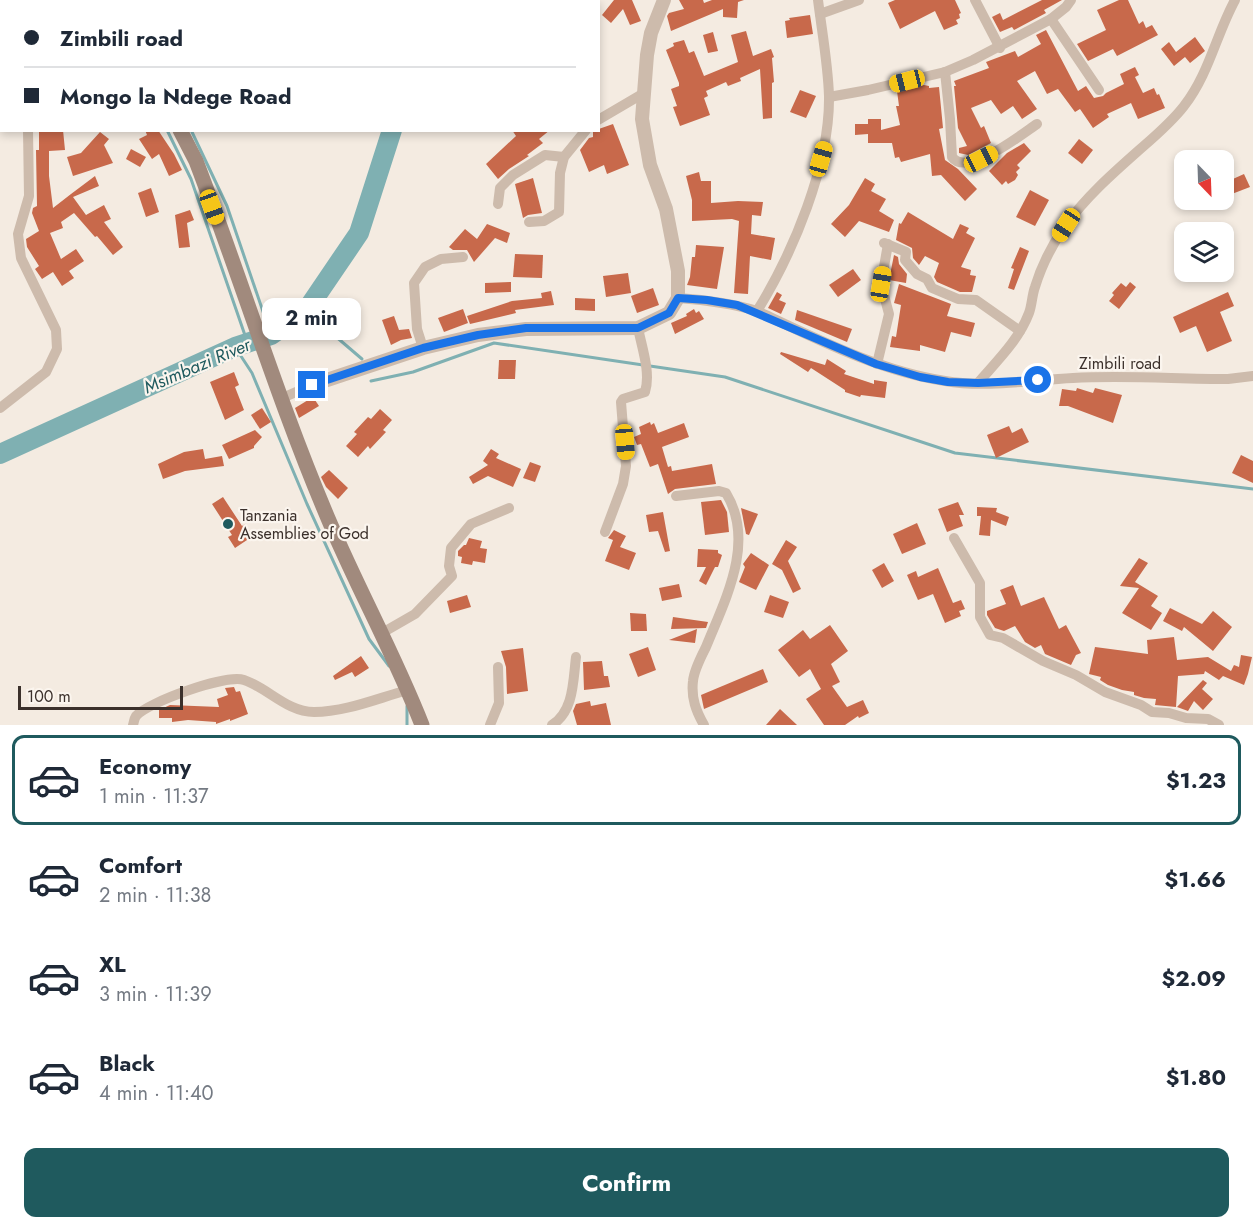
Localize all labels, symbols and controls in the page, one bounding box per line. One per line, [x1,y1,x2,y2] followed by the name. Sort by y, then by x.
[60,22,183,54] text: Zimbili road
[887,68,927,94] car
[60,80,292,112] text: Mongo la Ndege Road
[807,139,835,179] car
[961,143,1001,175] car
[1174,150,1234,210] north arrow
[1174,150,1234,282] map controls
[197,187,227,227] car
[1049,205,1083,245] car
[1174,222,1234,282] button: layers
[869,265,893,303] car
[262,298,362,340] callout: 2 min
[285,304,338,333] text: 2 min
[139,331,255,400] water label: Msimbazi River
[1079,352,1161,375] street label: Zimbili road
[1024,366,1051,393] route start
[298,371,325,398] route end
[614,423,636,461] car
[240,504,369,545] place label: Tanzania Assemblies of God
[221,517,235,531] marker: Tanzania Assemblies of God
[18,683,183,710] scale bar
[27,685,71,708] text: 100 m
[99,750,191,782] text: Economy
[27,753,81,807] icon: car
[1166,764,1226,796] text: $1.23
[99,782,208,811] text: 1 min · 11:37
[99,849,182,881] text: Comfort
[27,852,81,906] icon: car
[1165,863,1226,895] text: $1.66
[99,881,212,910] text: 2 min · 11:38
[99,948,126,980] text: XL
[27,951,81,1005] icon: car
[1162,962,1226,994] text: $2.09
[99,980,212,1009] text: 3 min · 11:39
[99,1047,155,1079] text: Black
[27,1050,81,1104] icon: car
[1166,1061,1226,1093] text: $1.80
[99,1079,214,1108] text: 4 min · 11:40
[24,1148,1229,1217] button: Confirm

